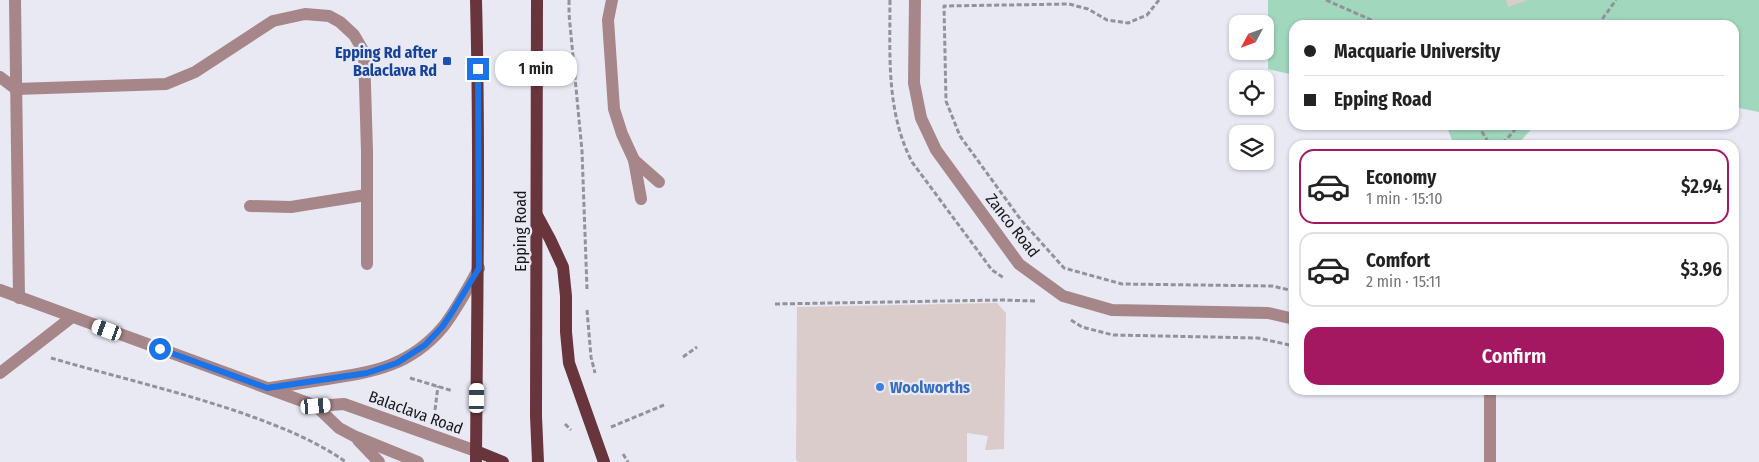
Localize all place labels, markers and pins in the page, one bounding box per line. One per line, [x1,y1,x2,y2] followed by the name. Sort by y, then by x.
[335,43,437,80] place label: Epping Rd after Balaclava Rd
[441,55,453,67] marker: Epping Rd after Balaclava Rd
[890,378,970,397] place label: Woolworths
[874,381,886,393] marker: Woolworths

